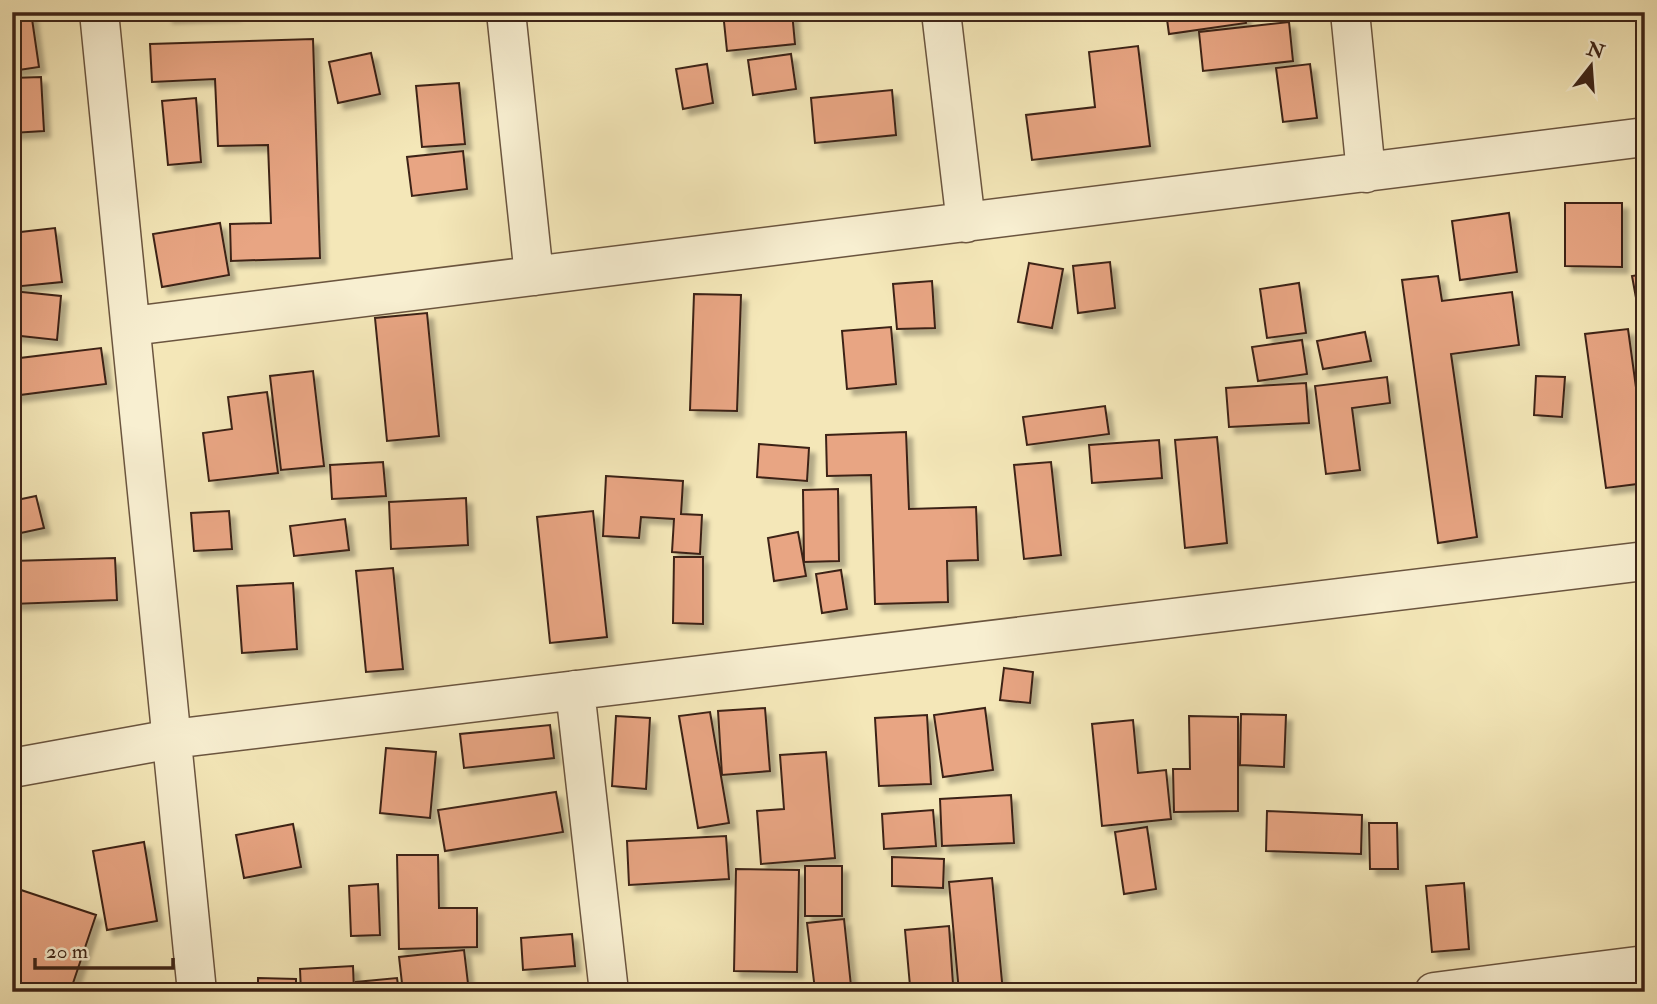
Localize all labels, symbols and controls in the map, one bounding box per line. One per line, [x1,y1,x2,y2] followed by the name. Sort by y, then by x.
[1556,32,1626,102] north arrow
[1583,36,1608,65] text: N
[35,927,173,971] scale bar
[46,938,88,965] text: 20 m

